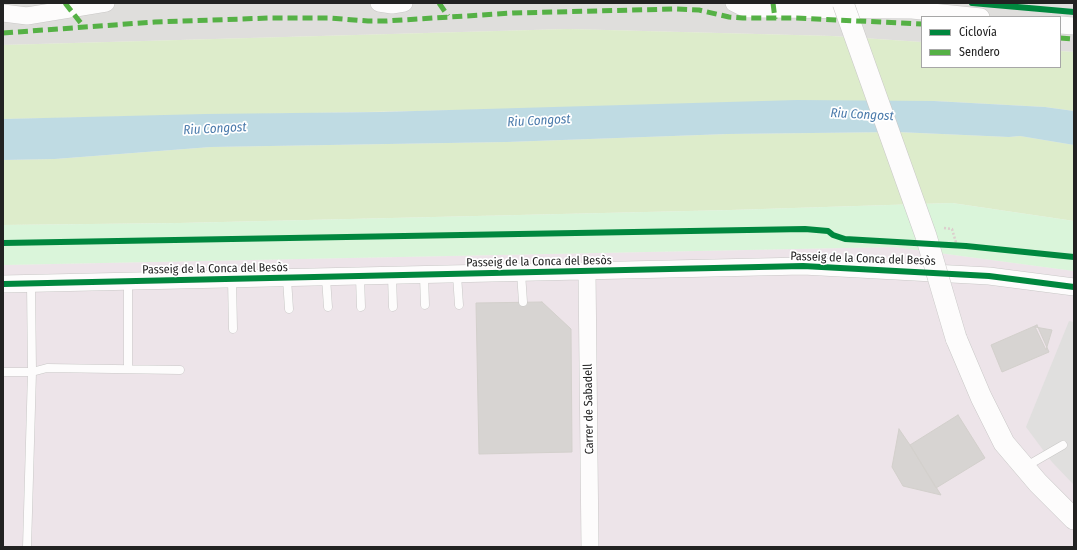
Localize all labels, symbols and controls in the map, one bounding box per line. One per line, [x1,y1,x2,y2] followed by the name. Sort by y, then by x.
[921,16,1061,68] legend
[959,25,997,39] text: Ciclovía
[959,45,1000,59] text: Sendero
[830,106,894,124] water label: Riu Congost
[507,112,571,130] water label: Riu Congost
[183,120,247,138] water label: Riu Congost
[790,249,936,269] street label: Passeig de la Conca del Besòs
[466,254,612,270] street label: Passeig de la Conca del Besòs
[142,261,288,277] street label: Passeig de la Conca del Besòs
[581,364,597,454] street label: Carrer de Sabadell

